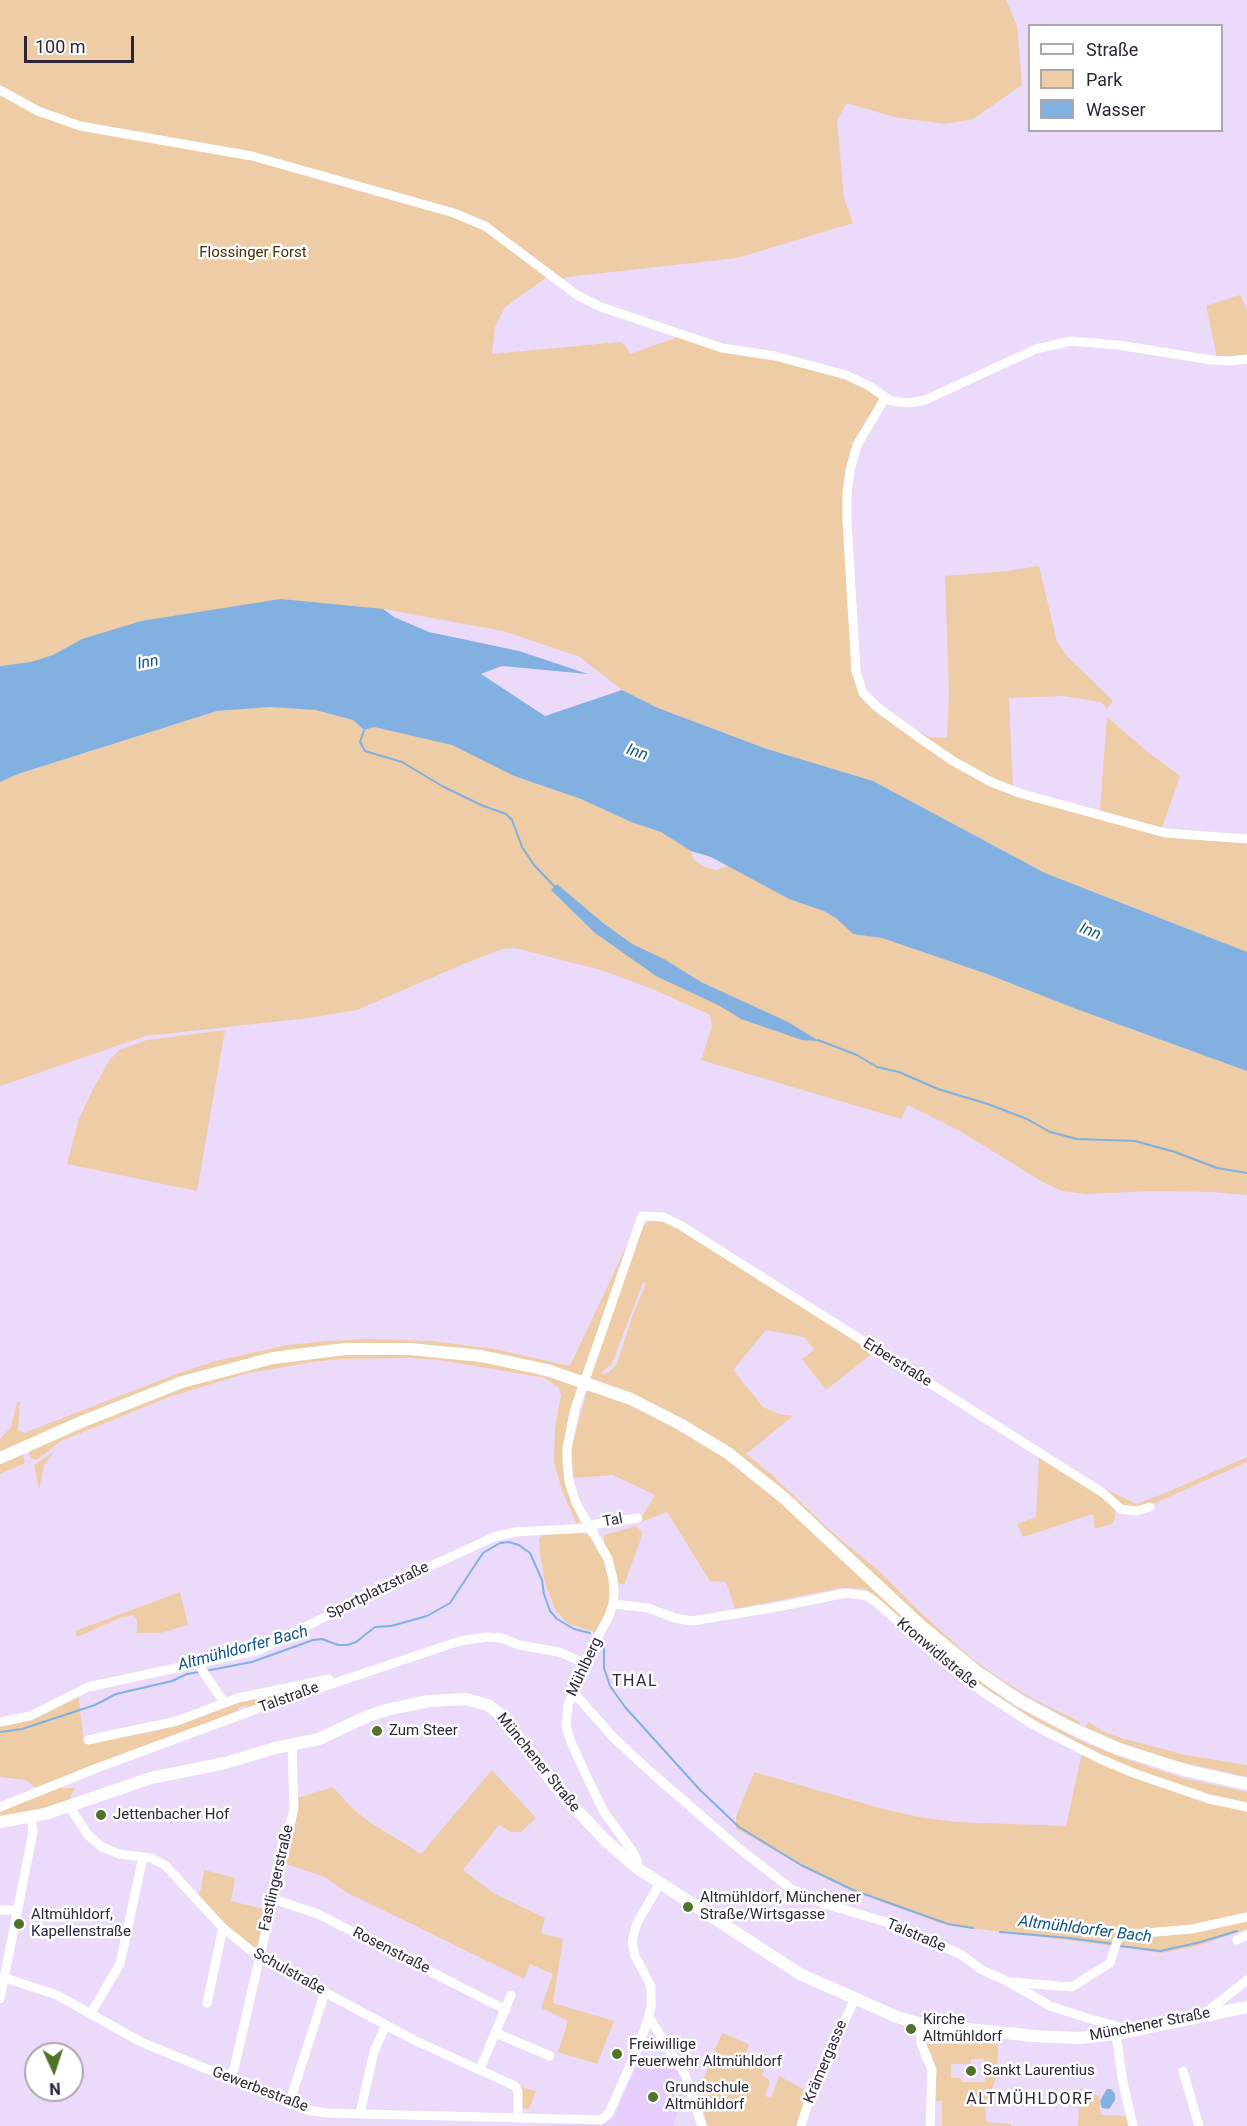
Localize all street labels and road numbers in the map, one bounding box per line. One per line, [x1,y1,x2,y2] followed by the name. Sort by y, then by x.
[859,1335,935,1391] street label: Erberstraße
[602,1510,624,1532] street label: Tal
[324,1559,432,1623] street label: Sportplatzstraße
[893,1615,981,1693] street label: Kronwidlstraße
[564,1635,606,1699] street label: Mühlberg
[257,1679,321,1717] street label: Talstraße
[492,1710,584,1816] street label: Münchener Straße
[256,1823,298,1933] street label: Fastlingerstraße
[884,1916,948,1956] street label: Talstraße
[349,1924,433,1978] street label: Rosenstraße
[250,1945,328,1999] street label: Schulstraße
[1088,2004,1212,2046] street label: Münchener Straße
[800,2018,852,2106] street label: Krämergasse
[209,2063,311,2117] street label: Gewerbestraße

